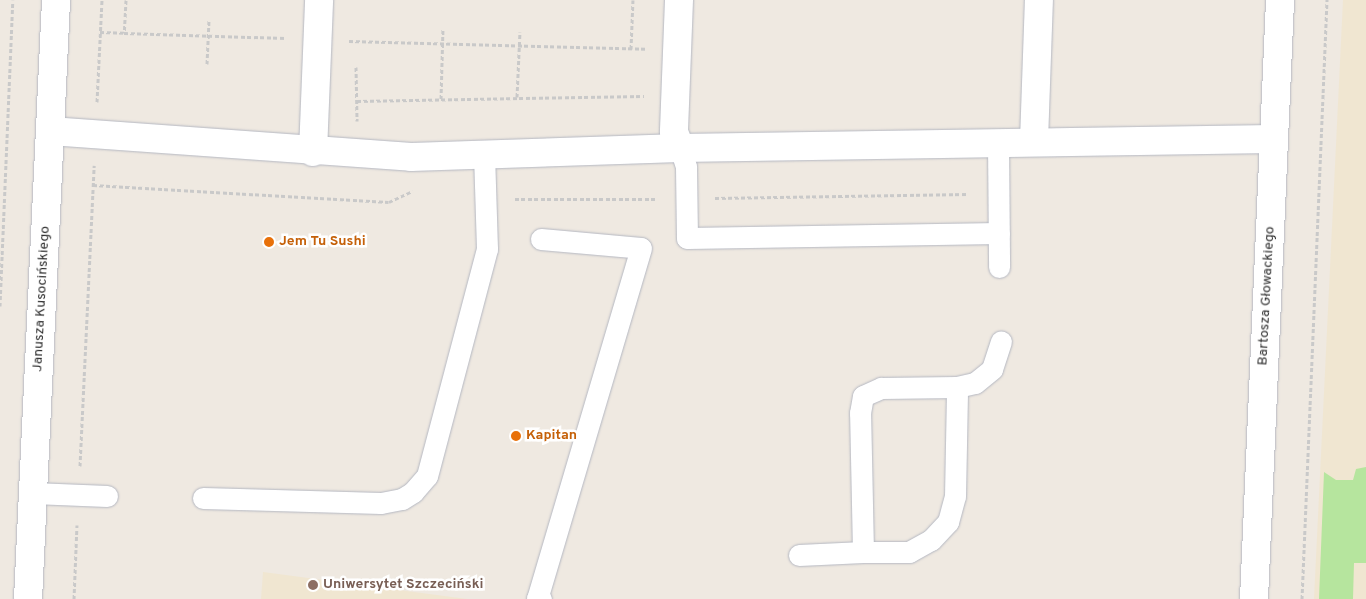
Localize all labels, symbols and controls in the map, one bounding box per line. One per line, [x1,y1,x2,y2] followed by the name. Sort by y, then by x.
[30,226,54,372] street label: Janusza Kusocińskiego
[1255,226,1279,366] street label: Bartosza Głowackiego
[279,234,366,250] place label: Jem Tu Sushi
[263,236,275,248] marker: Jem Tu Sushi
[526,428,577,444] place label: Kapitan
[510,430,522,442] marker: Kapitan
[323,577,484,593] place label: Uniwersytet Szczeciński
[307,579,319,591] marker: Uniwersytet Szczeciński

